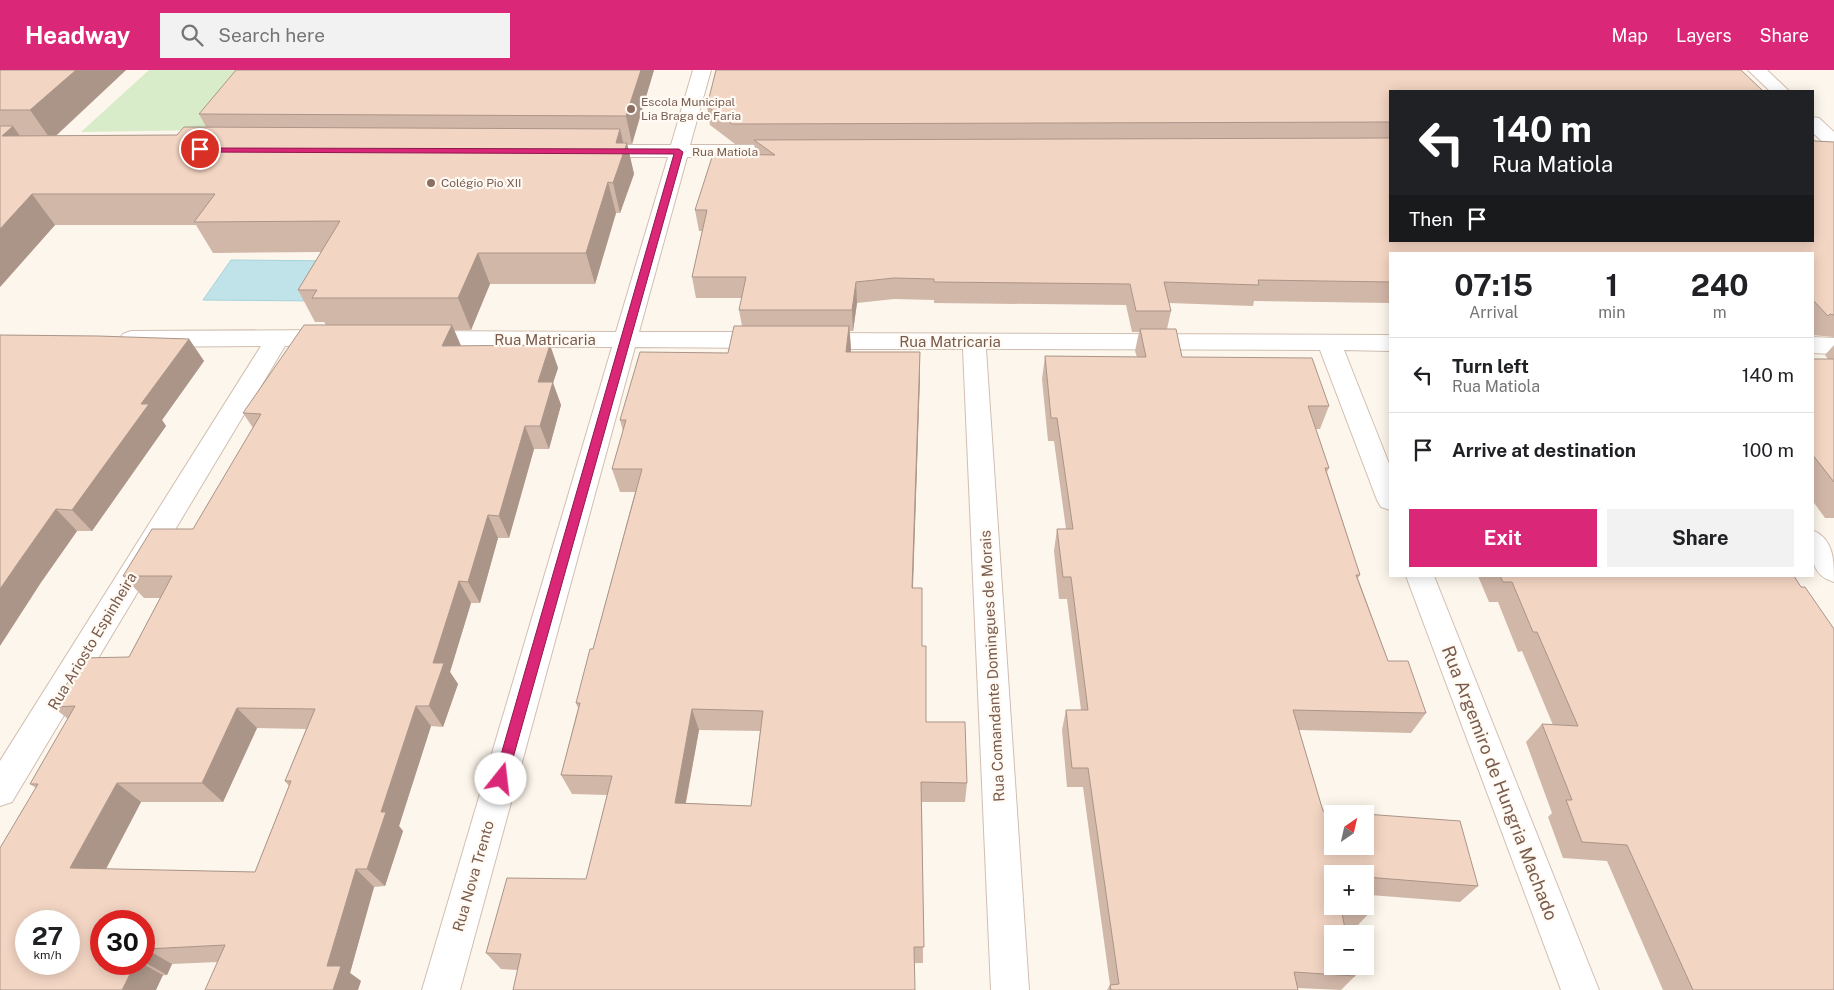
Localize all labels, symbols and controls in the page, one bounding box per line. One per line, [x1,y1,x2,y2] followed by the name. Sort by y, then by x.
[160,13,510,58] search box
[25,21,130,49] text: Headway
[178,21,206,49] icon: search
[218,24,325,46] text: Search here
[1612,25,1648,46] text: Map
[1676,25,1732,46] text: Layers
[1760,25,1809,46] text: Share
[641,95,741,123] place label: Escola Municipal Lia Braga de Faria
[625,103,637,115] marker: Escola Municipal Lia Braga de Faria
[1492,109,1592,150] text: 140 m
[1409,110,1474,175] icon: left
[179,128,221,170] pin
[186,135,214,163] icon: arrive
[692,145,758,159] street label: Rua Matiola
[1492,151,1613,177] text: Rua Matiola
[441,176,521,190] place label: Colégio Pio XII
[425,177,437,189] marker: Colégio Pio XII
[1463,205,1491,233] icon: arrive
[1409,208,1453,230] text: Then
[1454,267,1533,303] text: 07:15
[1605,267,1618,303] text: 1
[1691,267,1749,303] text: 240
[1469,303,1518,322] text: Arrival
[1598,303,1625,322] text: min
[1713,303,1727,322] text: m
[494,331,596,348] street label: Rua Matricaria
[899,333,1001,350] street label: Rua Matricaria
[1452,355,1529,377] text: Turn left
[1409,361,1437,389] icon: left
[1742,364,1794,386] text: 140 m
[1452,377,1540,396] text: Rua Matiola
[1409,436,1437,464] icon: arrive
[1452,439,1636,461] text: Arrive at destination
[1742,439,1794,461] text: 100 m
[1409,509,1597,567] button: Exit
[1607,509,1794,567] button: Share
[976,530,1008,802] street label: Rua Comandante Domingues de Morais
[44,569,140,713] street label: Rua Ariosto Espinheira
[1438,643,1562,923] street label: Rua Argemiro de Hungria Machado
[474,752,526,804] position arrow
[1324,805,1374,855] north arrow
[1324,805,1374,975] map controls
[449,819,497,933] street label: Rua Nova Trento
[1324,865,1374,915] button: +
[90,910,155,975] speed limit sign: 30
[32,921,63,951] text: 27
[1324,925,1374,975] button: −
[33,948,62,962] text: km/h

